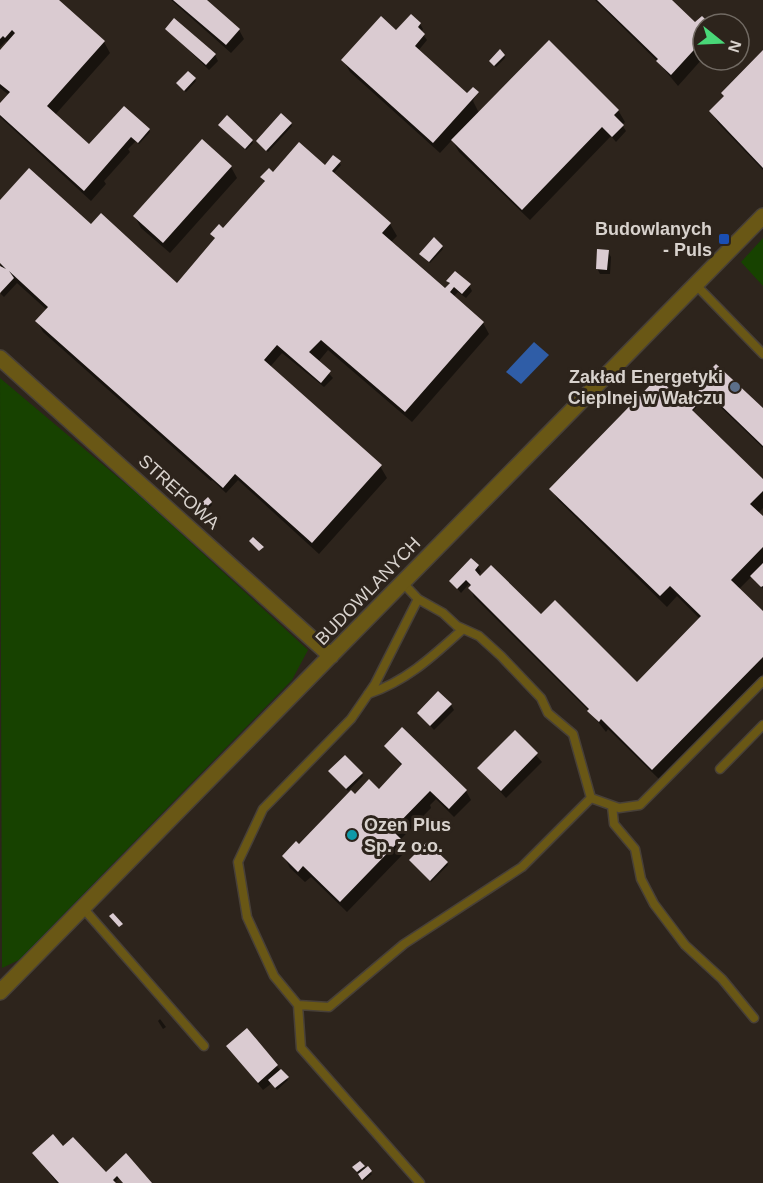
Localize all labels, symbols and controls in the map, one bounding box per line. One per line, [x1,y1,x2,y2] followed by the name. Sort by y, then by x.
[691,12,751,72] north arrow
[725,38,745,55] text: N
[595,219,712,260] place label: Budowlanych - Puls
[717,232,731,246] marker: Budowlanych - Puls
[568,367,723,408] place label: Zakład Energetyki Cieplnej w Wałczu
[728,380,742,394] marker: Zakład Energetyki Cieplnej w Wałczu
[135,451,223,533] street label: STREFOWA
[311,533,425,649] street label: BUDOWLANYCH
[364,815,451,856] place label: Ozen Plus Sp. z o.o.
[345,828,359,842] marker: Ozen Plus Sp. z o.o.

